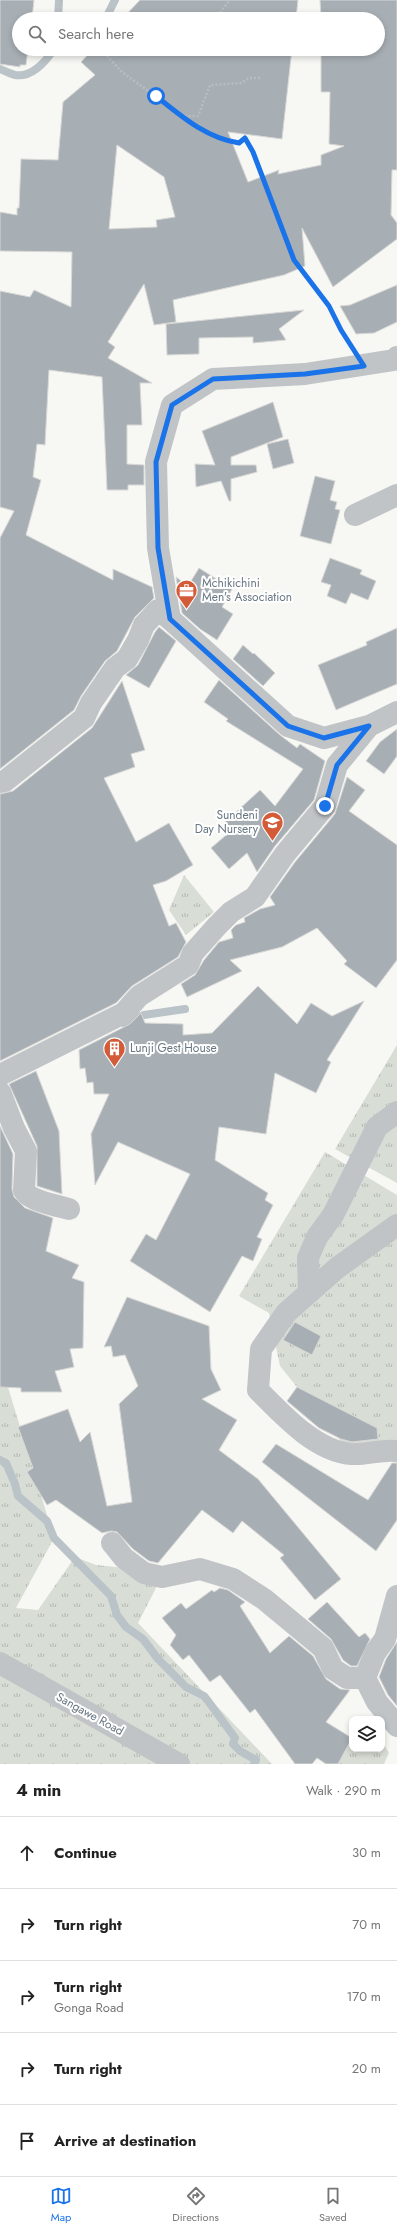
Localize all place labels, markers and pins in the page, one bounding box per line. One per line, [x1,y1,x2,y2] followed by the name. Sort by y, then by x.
[202,574,292,606] place label: Mchikichini Men's Association
[173,577,199,610] office icon: Mchikichini Men's Association
[195,806,259,838] place label: Sundeni Day Nursery
[260,809,286,842] school or university icon: Sundeni Day Nursery
[101,1035,127,1068] building icon: Lunji Gest House
[130,1039,217,1057] place label: Lunji Gest House

